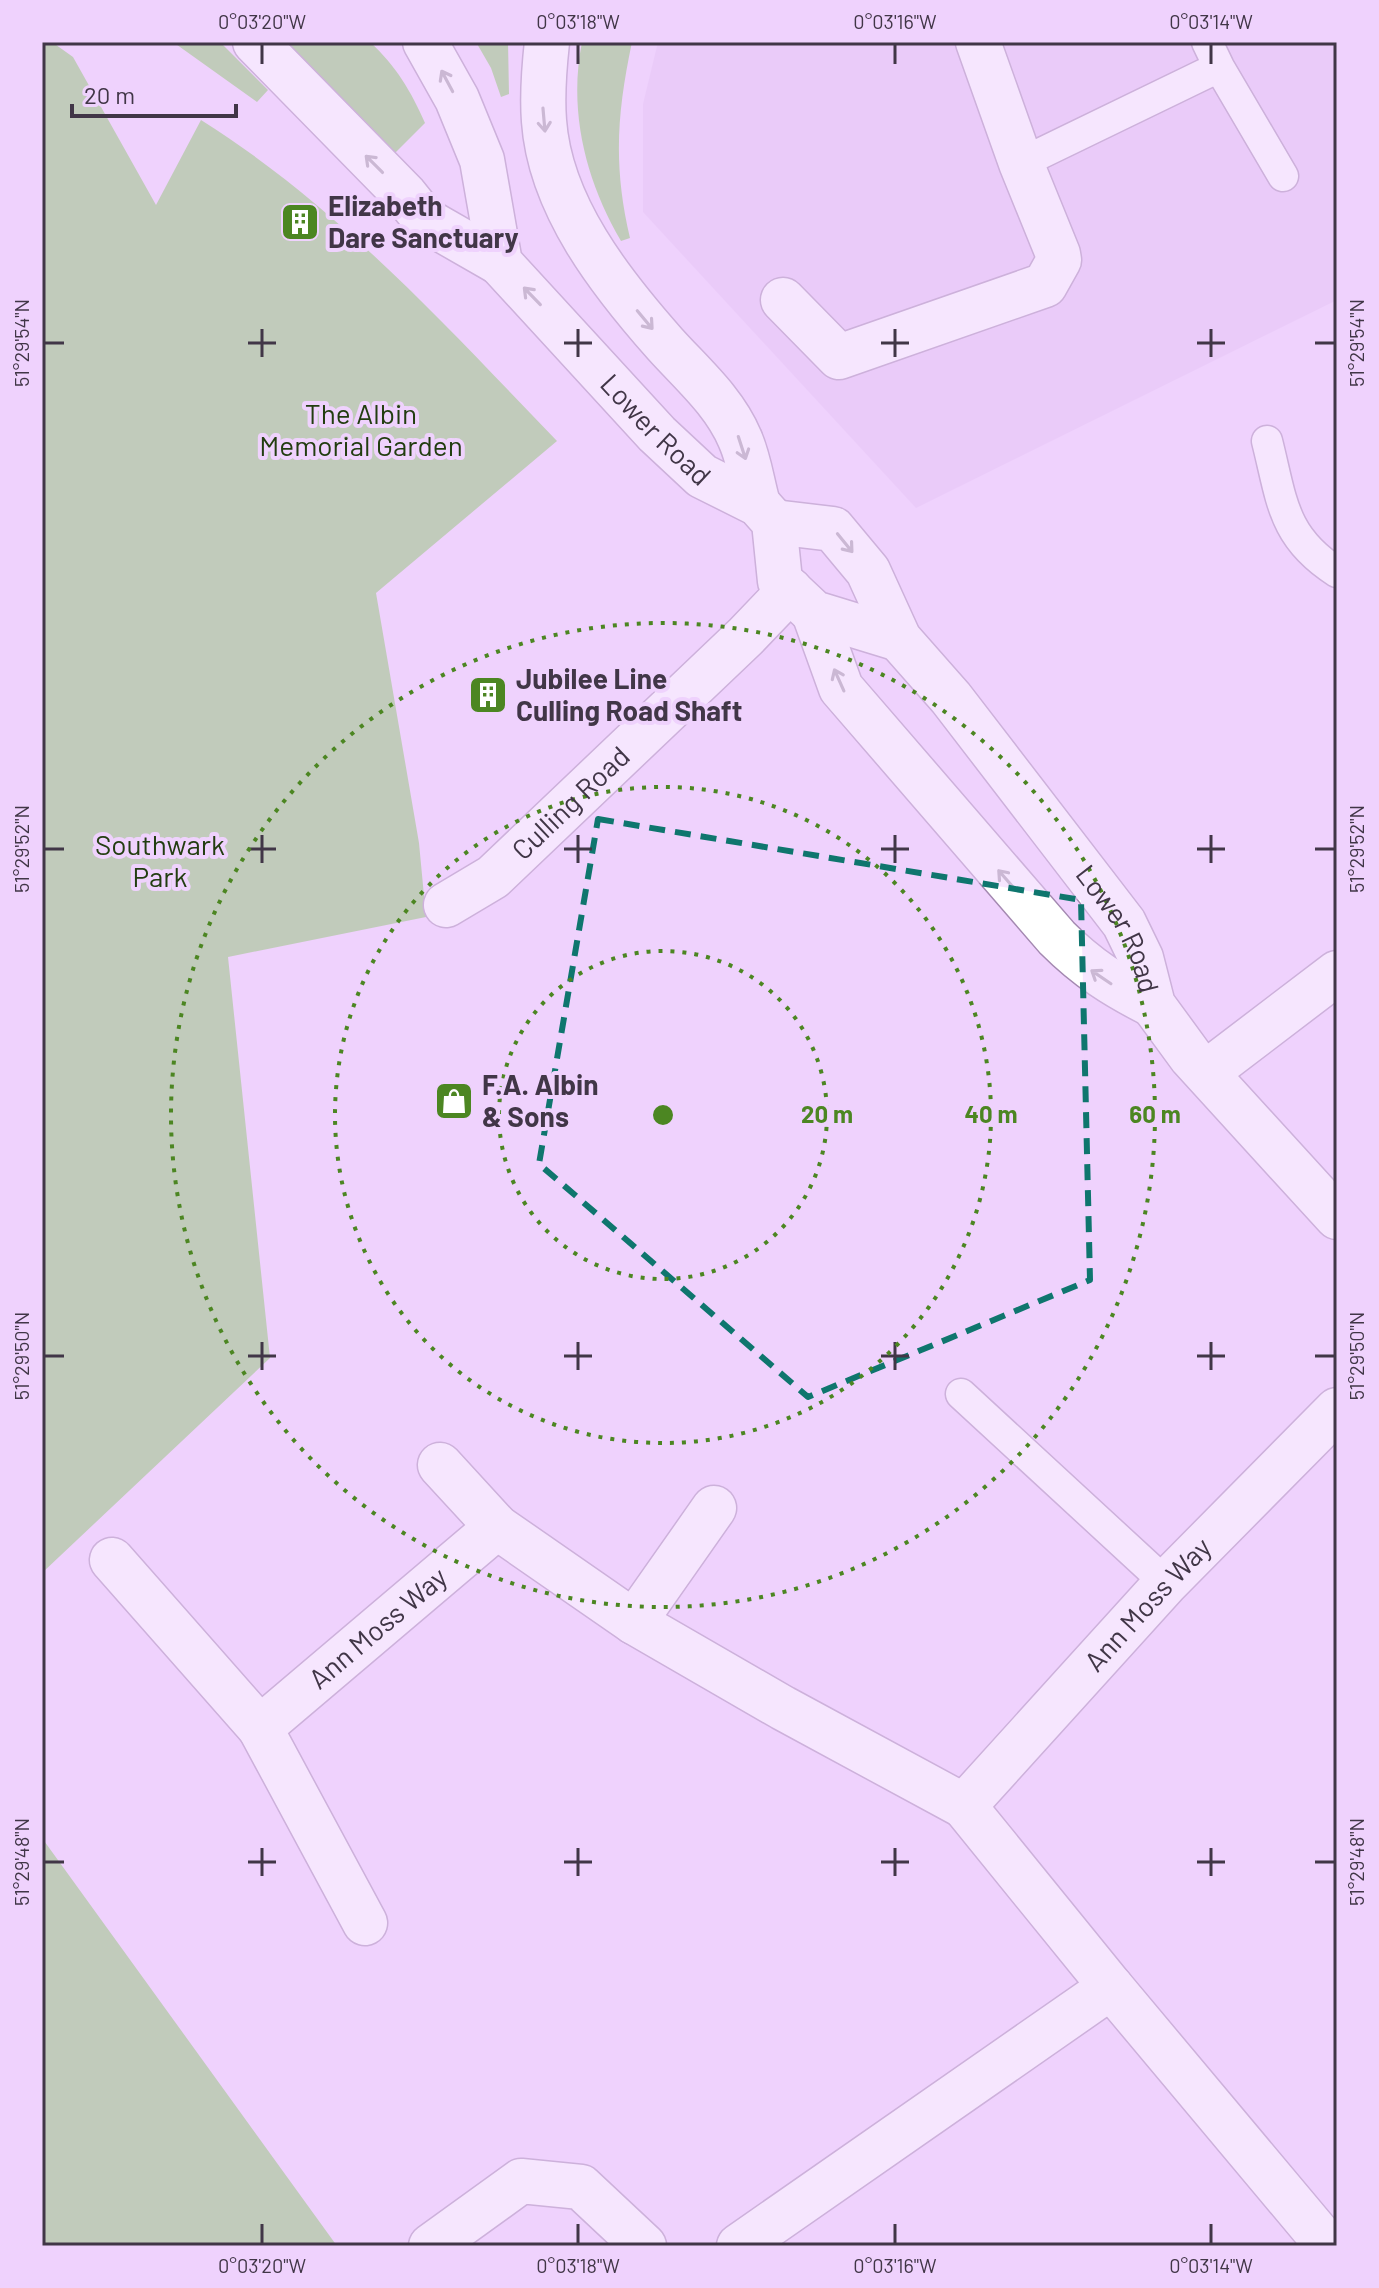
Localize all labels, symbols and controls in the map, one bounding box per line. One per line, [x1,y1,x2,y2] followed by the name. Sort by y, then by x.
[218,9,306,33] text: 0°03'20"W
[536,9,620,33] text: 0°03'18"W
[853,9,937,33] text: 0°03'16"W
[1169,9,1253,33] text: 0°03'14"W
[72,68,236,118] scale bar
[439,70,455,94] one-way arrow
[84,80,135,109] text: 20 m
[537,106,552,133] one-way arrow
[365,155,384,174] one-way arrow
[328,188,519,254] place label: Elizabeth Dare Sanctuary
[279,201,321,243] building icon: Elizabeth Dare Sanctuary
[523,287,542,306] one-way arrow
[9,299,33,387] text: 51°29'54"N
[1344,299,1368,387] text: 51°29'54"N
[636,309,654,330] one-way arrow
[594,366,719,492] street label: Lower Road
[259,396,463,462] park label: The Albin Memorial Garden
[736,435,750,460] one-way arrow
[836,532,854,553] one-way arrow
[516,661,742,727] place label: Jubilee Line Culling Road Shaft
[831,669,846,693] one-way arrow
[467,674,509,716] building icon: Jubilee Line Culling Road Shaft
[504,738,636,866] street label: Culling Road
[9,805,33,893] text: 51°29'52"N
[1344,805,1368,893] text: 51°29'52"N
[95,827,225,893] park label: Southwark Park
[1069,857,1167,996] street label: Lower Road
[997,870,1015,890] one-way arrow
[1091,968,1113,985] one-way arrow
[482,1067,599,1133] place label: F.A. Albin & Sons
[433,1080,475,1122] shop icon: F.A. Albin & Sons
[801,1099,853,1128] text: 20 m
[964,1099,1018,1128] text: 40 m
[1129,1099,1181,1128] text: 60 m
[649,1101,677,1129] centre of rings
[9,1312,33,1400] text: 51°29'50"N
[1344,1312,1368,1400] text: 51°29'50"N
[1077,1530,1218,1678] street label: Ann Moss Way
[301,1559,453,1695] street label: Ann Moss Way
[9,1818,33,1906] text: 51°29'48"N
[1344,1818,1368,1906] text: 51°29'48"N
[218,2253,306,2277] text: 0°03'20"W
[536,2253,620,2277] text: 0°03'18"W
[853,2253,937,2277] text: 0°03'16"W
[1169,2253,1253,2277] text: 0°03'14"W

